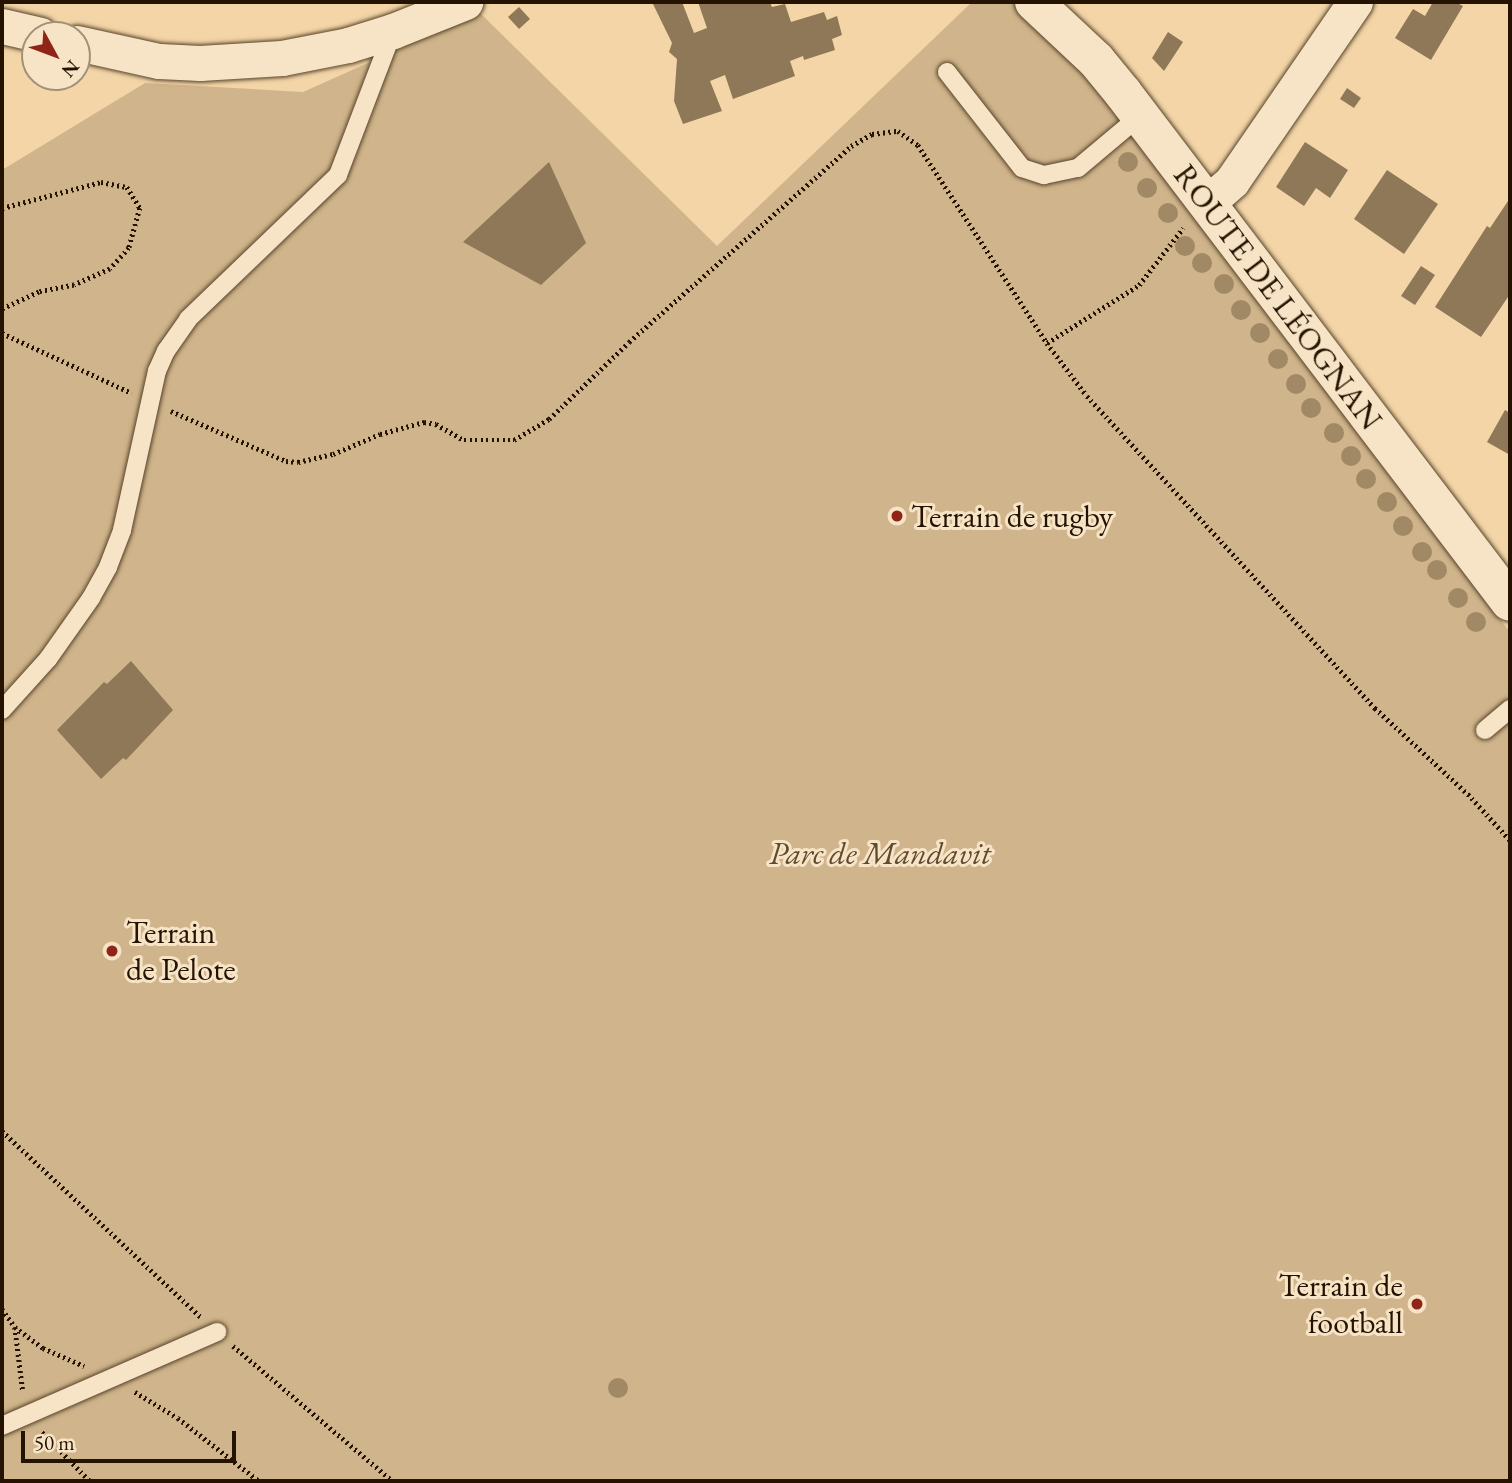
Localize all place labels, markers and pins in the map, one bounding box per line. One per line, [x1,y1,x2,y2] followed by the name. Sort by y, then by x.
[911,497,1113,535] place label: Terrain de rugby
[889,508,905,524] marker: Terrain de rugby
[126,914,236,989] place label: Terrain de Pelote
[104,943,120,959] marker: Terrain de Pelote
[1278,1267,1403,1342] place label: Terrain de football
[1409,1296,1425,1312] marker: Terrain de football

